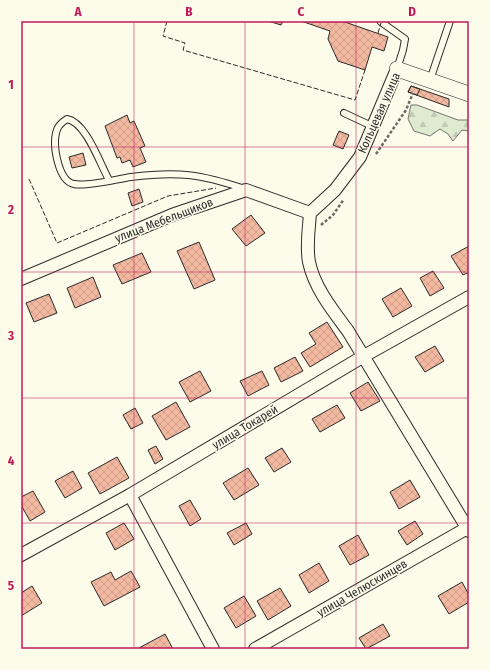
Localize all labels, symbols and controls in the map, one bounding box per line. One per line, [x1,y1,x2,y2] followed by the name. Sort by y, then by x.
[73,4,82,19] text: A
[185,4,193,19] text: B
[298,4,305,19] text: C
[408,4,416,19] text: D
[355,70,403,156] street label: Кольцевая улица
[8,77,14,92] text: 1
[113,195,215,245] street label: улица Мебельщиков
[7,202,14,217] text: 2
[7,328,14,343] text: 3
[210,402,280,452] street label: улица Токарей
[8,453,15,468] text: 4
[314,557,410,619] street label: улица Челюскинцев
[8,578,14,593] text: 5

